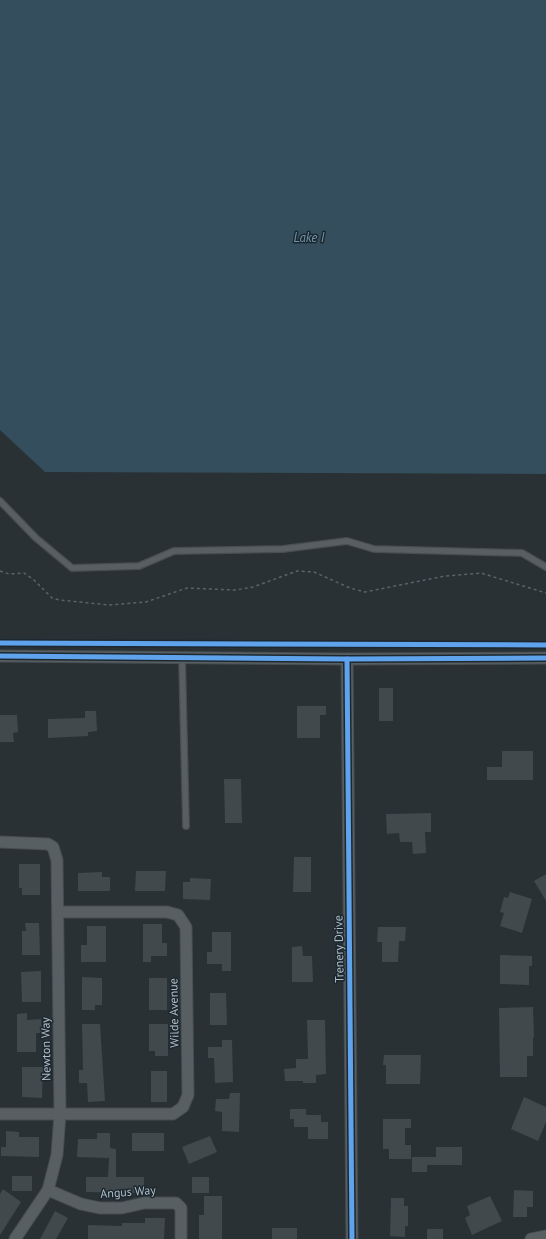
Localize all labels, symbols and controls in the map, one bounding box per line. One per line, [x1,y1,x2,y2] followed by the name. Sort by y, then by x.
[294,229,325,246] water label: Lake I
[330,915,347,983] street label: Trenery Drive
[165,978,182,1048] street label: Wilde Avenue
[37,1017,54,1081] street label: Newton Way
[100,1182,157,1201] street label: Angus Way

